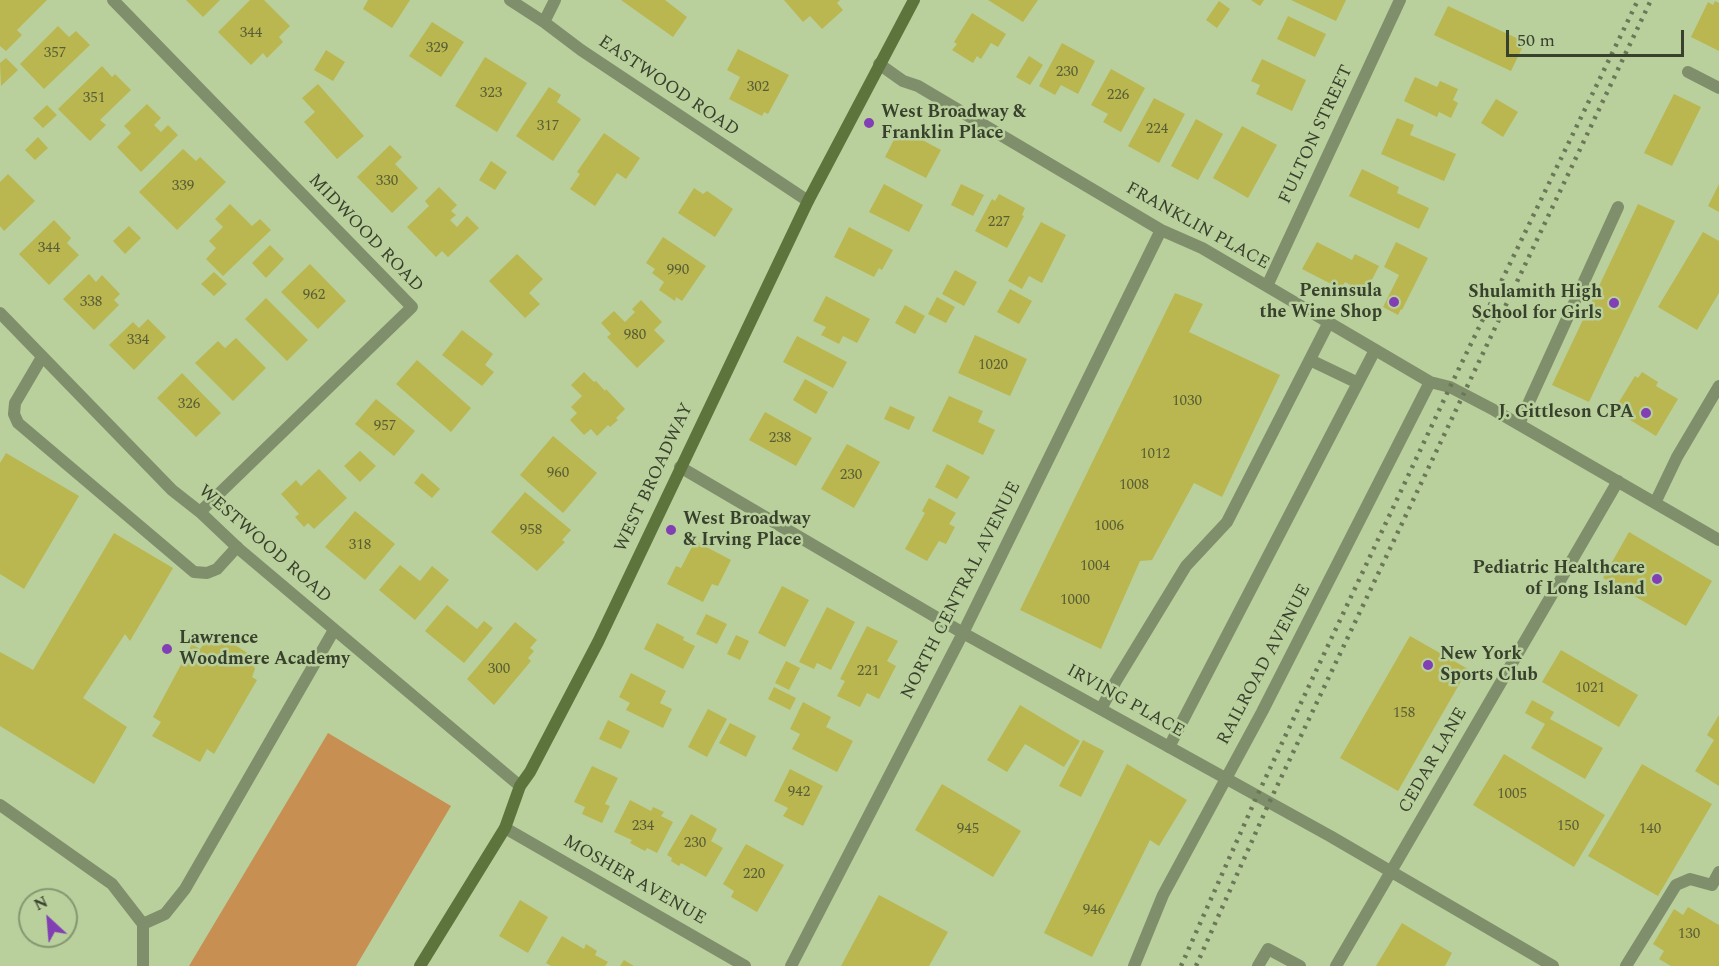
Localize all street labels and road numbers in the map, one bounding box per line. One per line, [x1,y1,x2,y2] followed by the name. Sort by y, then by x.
[593,32,743,142] street label: EASTWOOD ROAD
[1275,62,1359,208] street label: FULTON STREET
[303,170,427,298] street label: MIDWOOD ROAD
[1121,179,1273,275] street label: FRANKLIN PLACE
[611,400,699,556] street label: WEST BROADWAY
[897,478,1027,704] street label: NORTH CENTRAL AVENUE
[193,481,335,609] street label: WESTWOOD ROAD
[1213,581,1317,749] street label: RAILROAD AVENUE
[1062,661,1188,743] street label: IRVING PLACE
[1395,704,1473,818] street label: CEDAR LANE
[559,831,709,931] street label: MOSHER AVENUE

